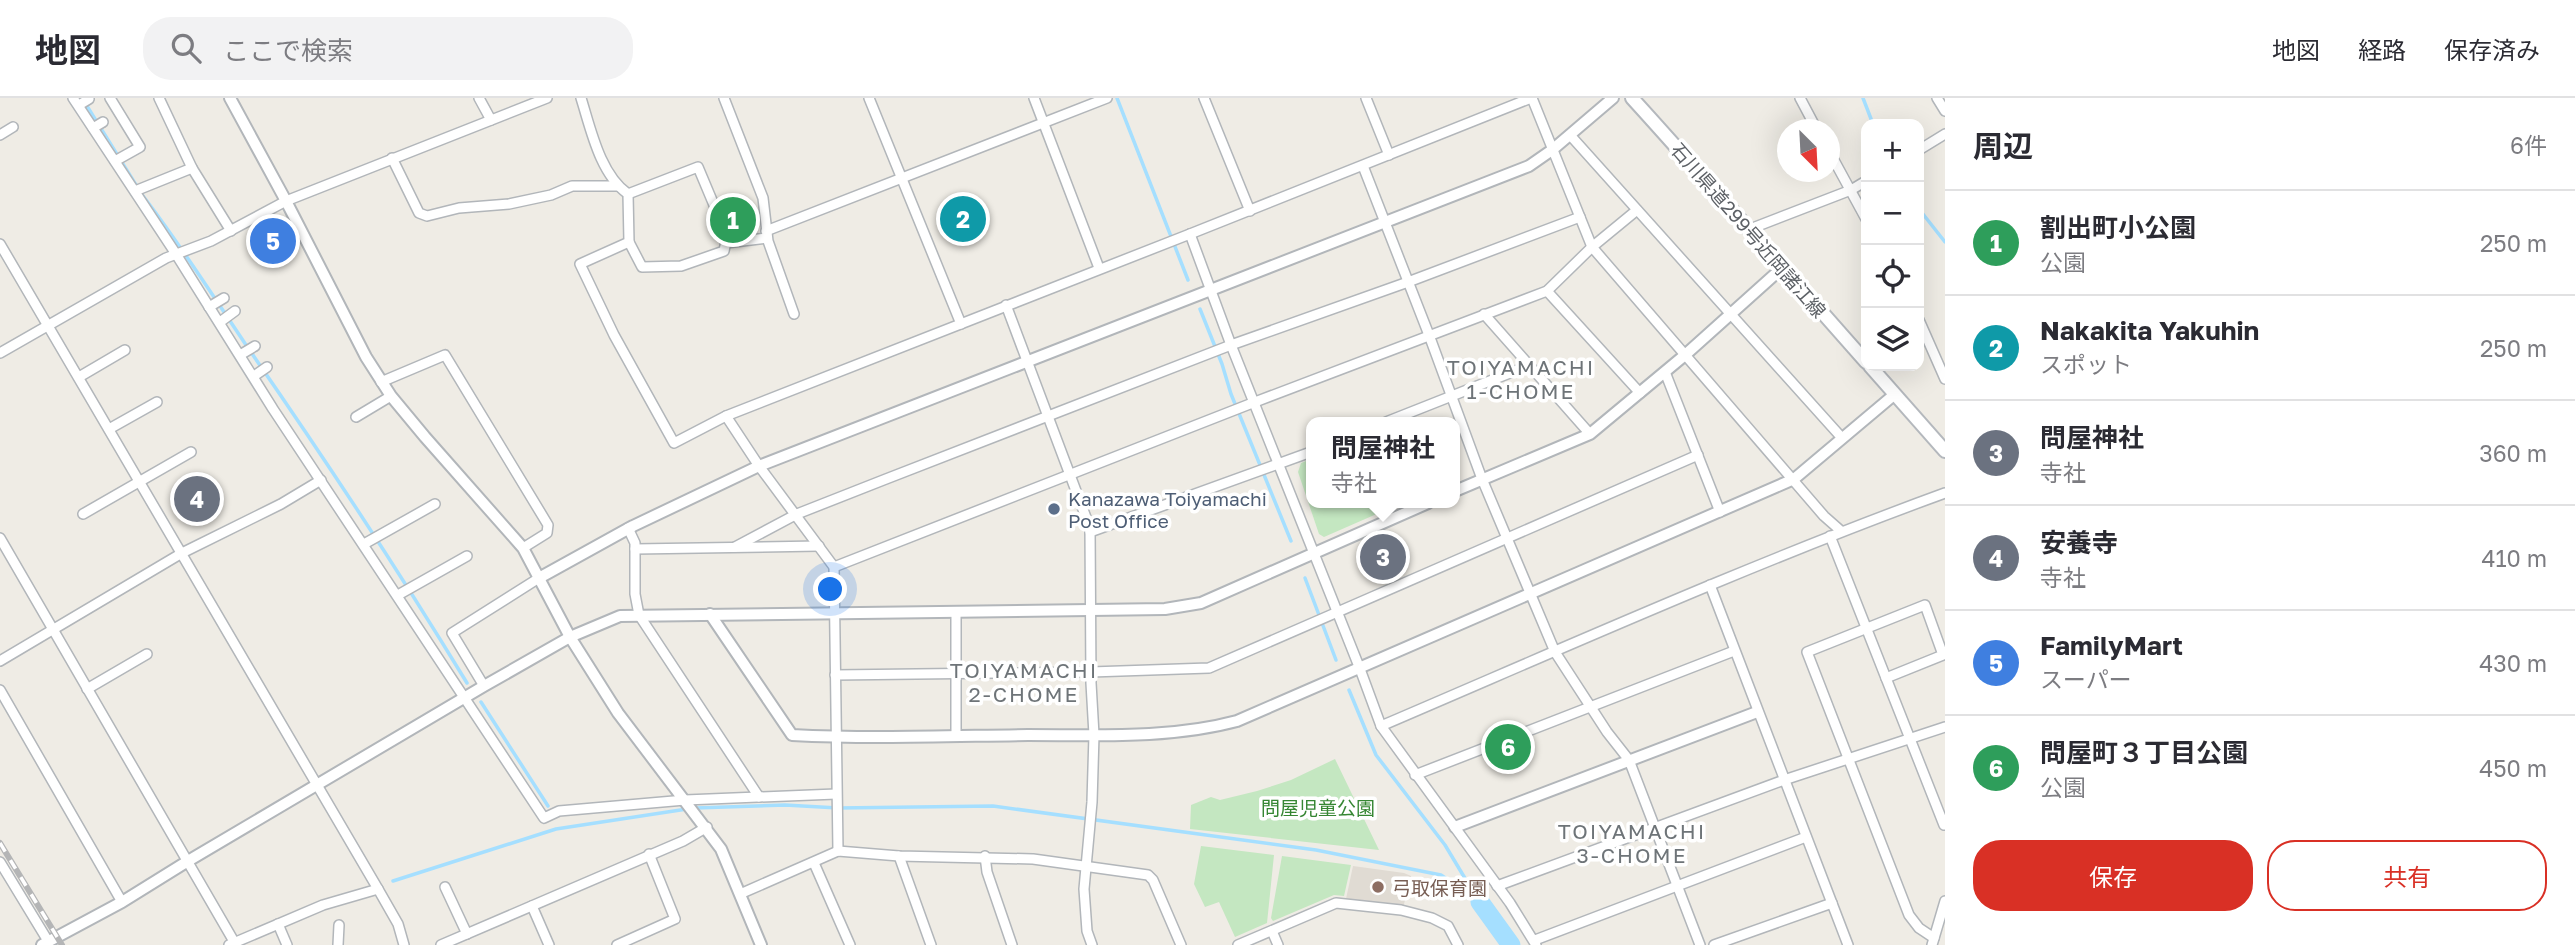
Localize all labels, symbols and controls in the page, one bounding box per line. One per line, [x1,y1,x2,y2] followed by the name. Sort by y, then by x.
[143,17,633,80] search box
[167,29,205,67] icon: search
[35,30,101,69] text: 地図
[223,35,353,66] text: ここで検索
[2272,35,2320,64] text: 地図
[2358,35,2406,64] text: 経路
[2444,35,2540,64] text: 保存済み
[1777,119,1840,182] north arrow
[1861,119,1924,371] map controls
[1861,119,1924,182] button: +
[1973,128,2033,164] text: 周辺
[2510,131,2547,159] text: 6件
[1667,138,1831,322] street label: 石川県道299号近岡諸江線
[1861,182,1924,245] button: −
[940,193,986,245] pin: 2
[710,194,756,246] pin: 1
[2040,212,2196,243] text: 割出町小公園
[250,215,296,267] pin: 5
[1990,229,2002,257] text: 1
[2480,229,2547,257] text: 250 m
[1861,245,1924,308] button: locate
[2040,248,2086,276] text: 公園
[1861,308,1924,371] button: layers
[2040,315,2259,346] text: Nakakita Yakuhin
[1989,334,2003,362] text: 2
[2480,334,2547,362] text: 250 m
[2040,350,2132,378] text: スポット
[1447,354,1595,404] district label: TOIYAMACHI 1-CHOME
[1306,417,1460,508] popup
[2040,422,2144,453] text: 問屋神社
[1331,432,1435,463] text: 問屋神社
[1989,439,2003,467] text: 3
[2479,439,2547,467] text: 360 m
[2040,458,2086,486] text: 寺社
[1331,468,1377,496] text: 寺社
[174,473,220,525] pin: 4
[1068,487,1267,532] place label: Kanazawa Toiyamachi Post Office
[1046,501,1062,517] marker: Kanazawa Toiyamachi Post Office
[2040,527,2118,558] text: 安養寺
[1360,531,1406,583] pin: 3
[1989,544,2003,572] text: 4
[2481,544,2547,572] text: 410 m
[2040,563,2086,591] text: 寺社
[813,572,847,606] your location
[2040,630,2183,661] text: FamilyMart
[1989,649,2003,677] text: 5
[2479,649,2547,677] text: 430 m
[950,657,1098,707] district label: TOIYAMACHI 2-CHOME
[2040,665,2132,693] text: スーパー
[1485,721,1531,773] pin: 6
[2040,737,2248,768] text: 問屋町３丁目公園
[1989,754,2003,782] text: 6
[2479,754,2547,782] text: 450 m
[2040,773,2086,801] text: 公園
[1261,796,1375,819] park label: 問屋児童公園
[1558,818,1706,868] district label: TOIYAMACHI 3-CHOME
[1973,840,2253,911] button: 保存
[2267,840,2547,911] button: 共有
[1392,876,1487,899] place label: 弓取保育園
[1370,879,1386,895] marker: 弓取保育園

